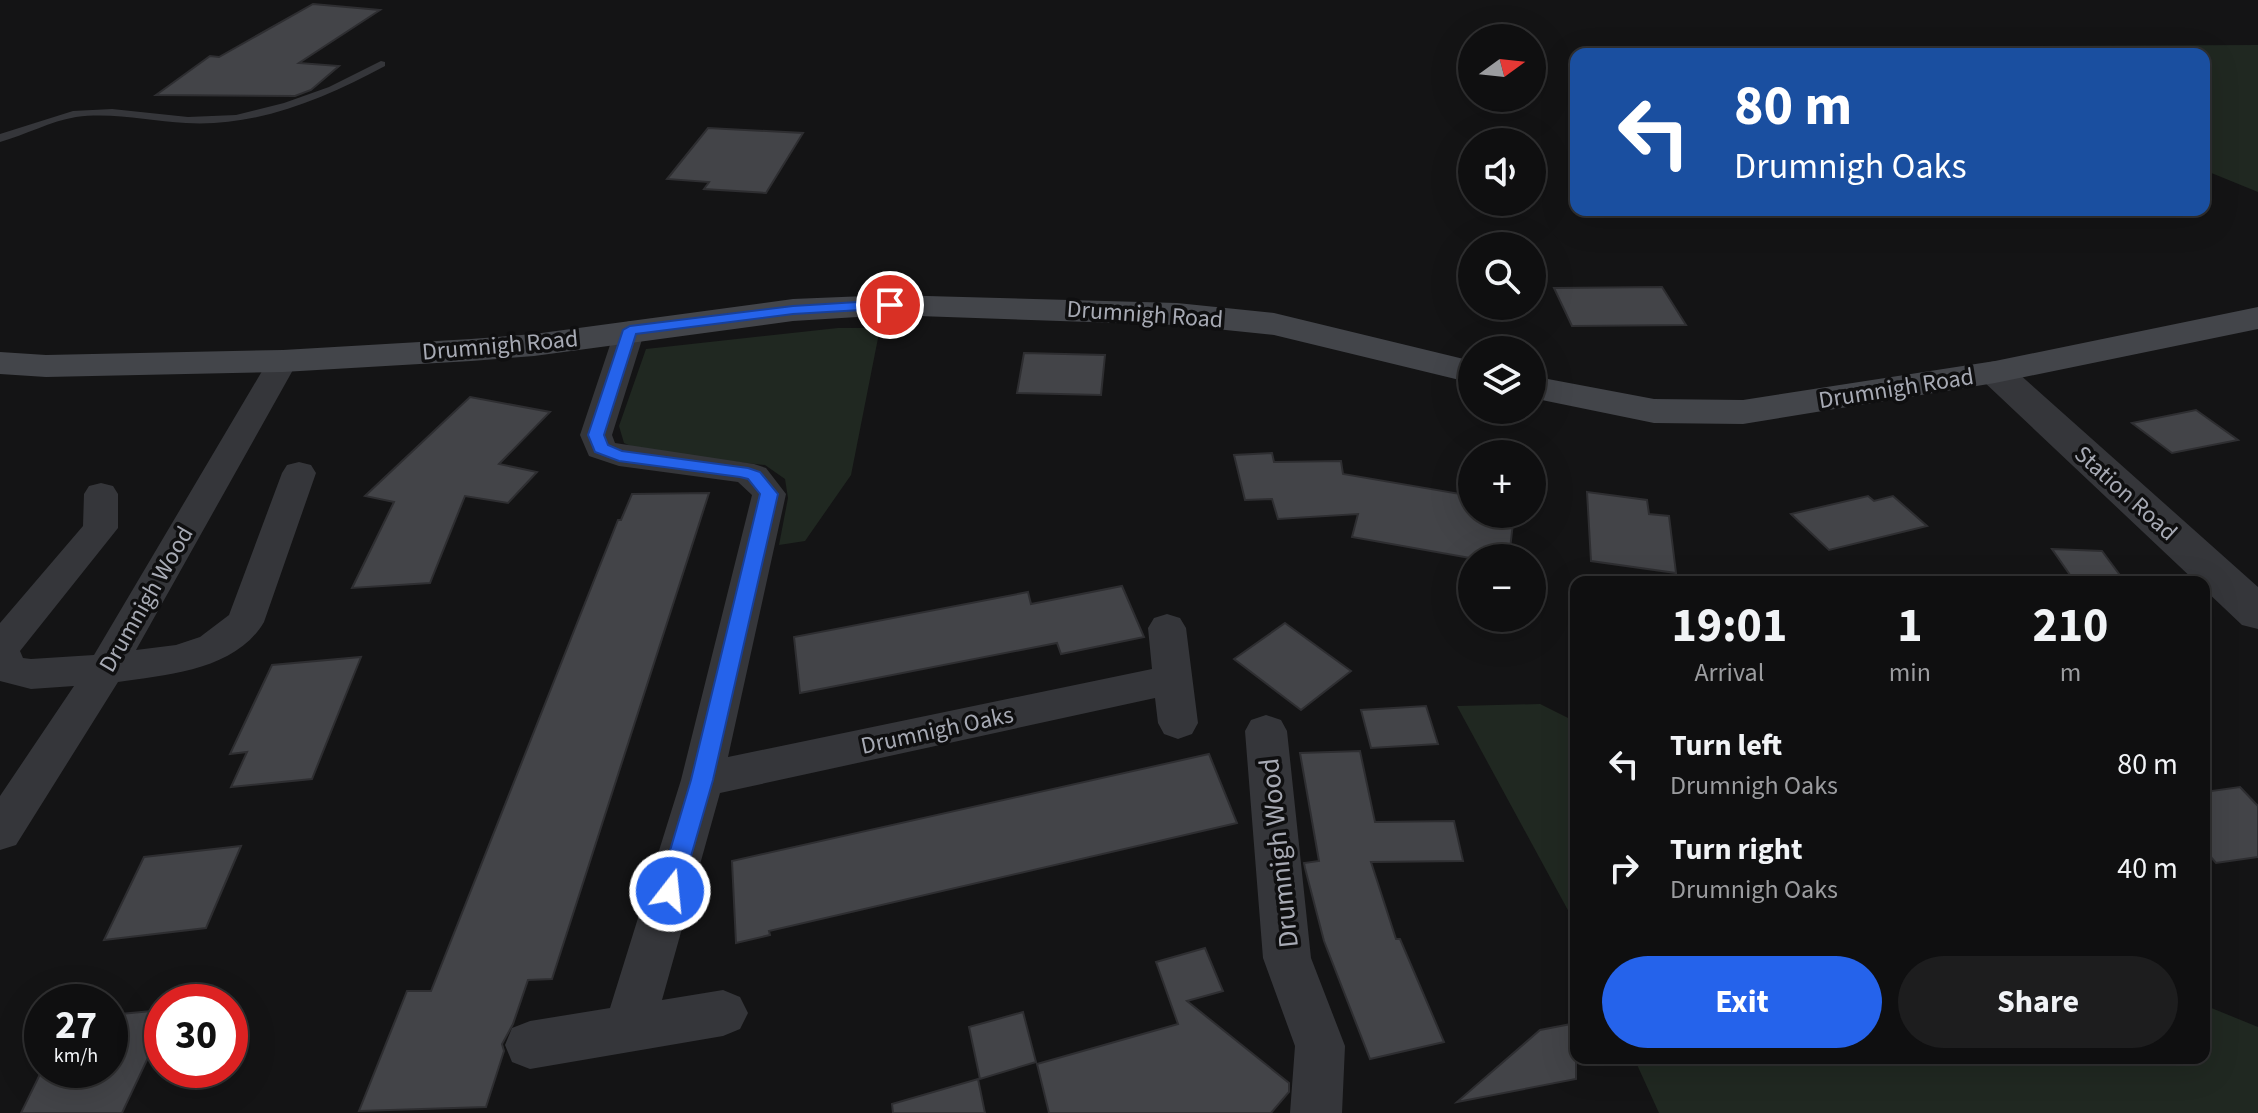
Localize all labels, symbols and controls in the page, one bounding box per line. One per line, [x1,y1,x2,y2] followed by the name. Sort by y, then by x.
[1458,24,1546,112] north arrow
[1458,24,1546,632] map controls
[1734,67,1852,146] text: 80 m
[1602,80,1706,184] icon: left
[1458,128,1546,216] button: sound
[1734,141,1967,192] text: Drumnigh Oaks
[1458,232,1546,320] button: search
[856,271,924,339] pin
[868,283,912,327] icon: arrive
[1066,292,1224,337] street label: Drumnigh Road
[421,321,580,370] street label: Drumnigh Road
[1458,336,1546,424] button: layers
[1816,359,1976,418] street label: Drumnigh Road
[2066,438,2185,549] street label: Station Road
[1458,440,1546,528] button: +
[90,520,202,679] street label: Drumnigh Wood
[1458,544,1546,632] button: −
[1671,592,1787,660] text: 19:01
[1897,592,1923,660] text: 1
[2032,592,2108,660] text: 210
[1694,654,1764,691] text: Arrival
[1889,654,1931,691] text: min
[2060,654,2081,691] text: m
[858,697,1017,764] street label: Drumnigh Oaks
[1670,724,1782,767] text: Turn left
[1602,742,1646,786] icon: left
[2117,743,2178,786] text: 80 m
[1249,756,1309,950] street label: Drumnigh Wood
[1670,767,1838,804] text: Drumnigh Oaks
[1670,828,1802,871] text: Turn right
[1602,846,1646,890] icon: right
[2117,847,2178,890] text: 40 m
[628,849,712,933] position arrow
[1670,871,1838,908] text: Drumnigh Oaks
[1602,956,1882,1048] button: Exit
[1898,956,2178,1048] button: Share
[144,984,248,1088] speed limit sign: 30
[55,997,97,1054] text: 27
[54,1042,98,1070] text: km/h

